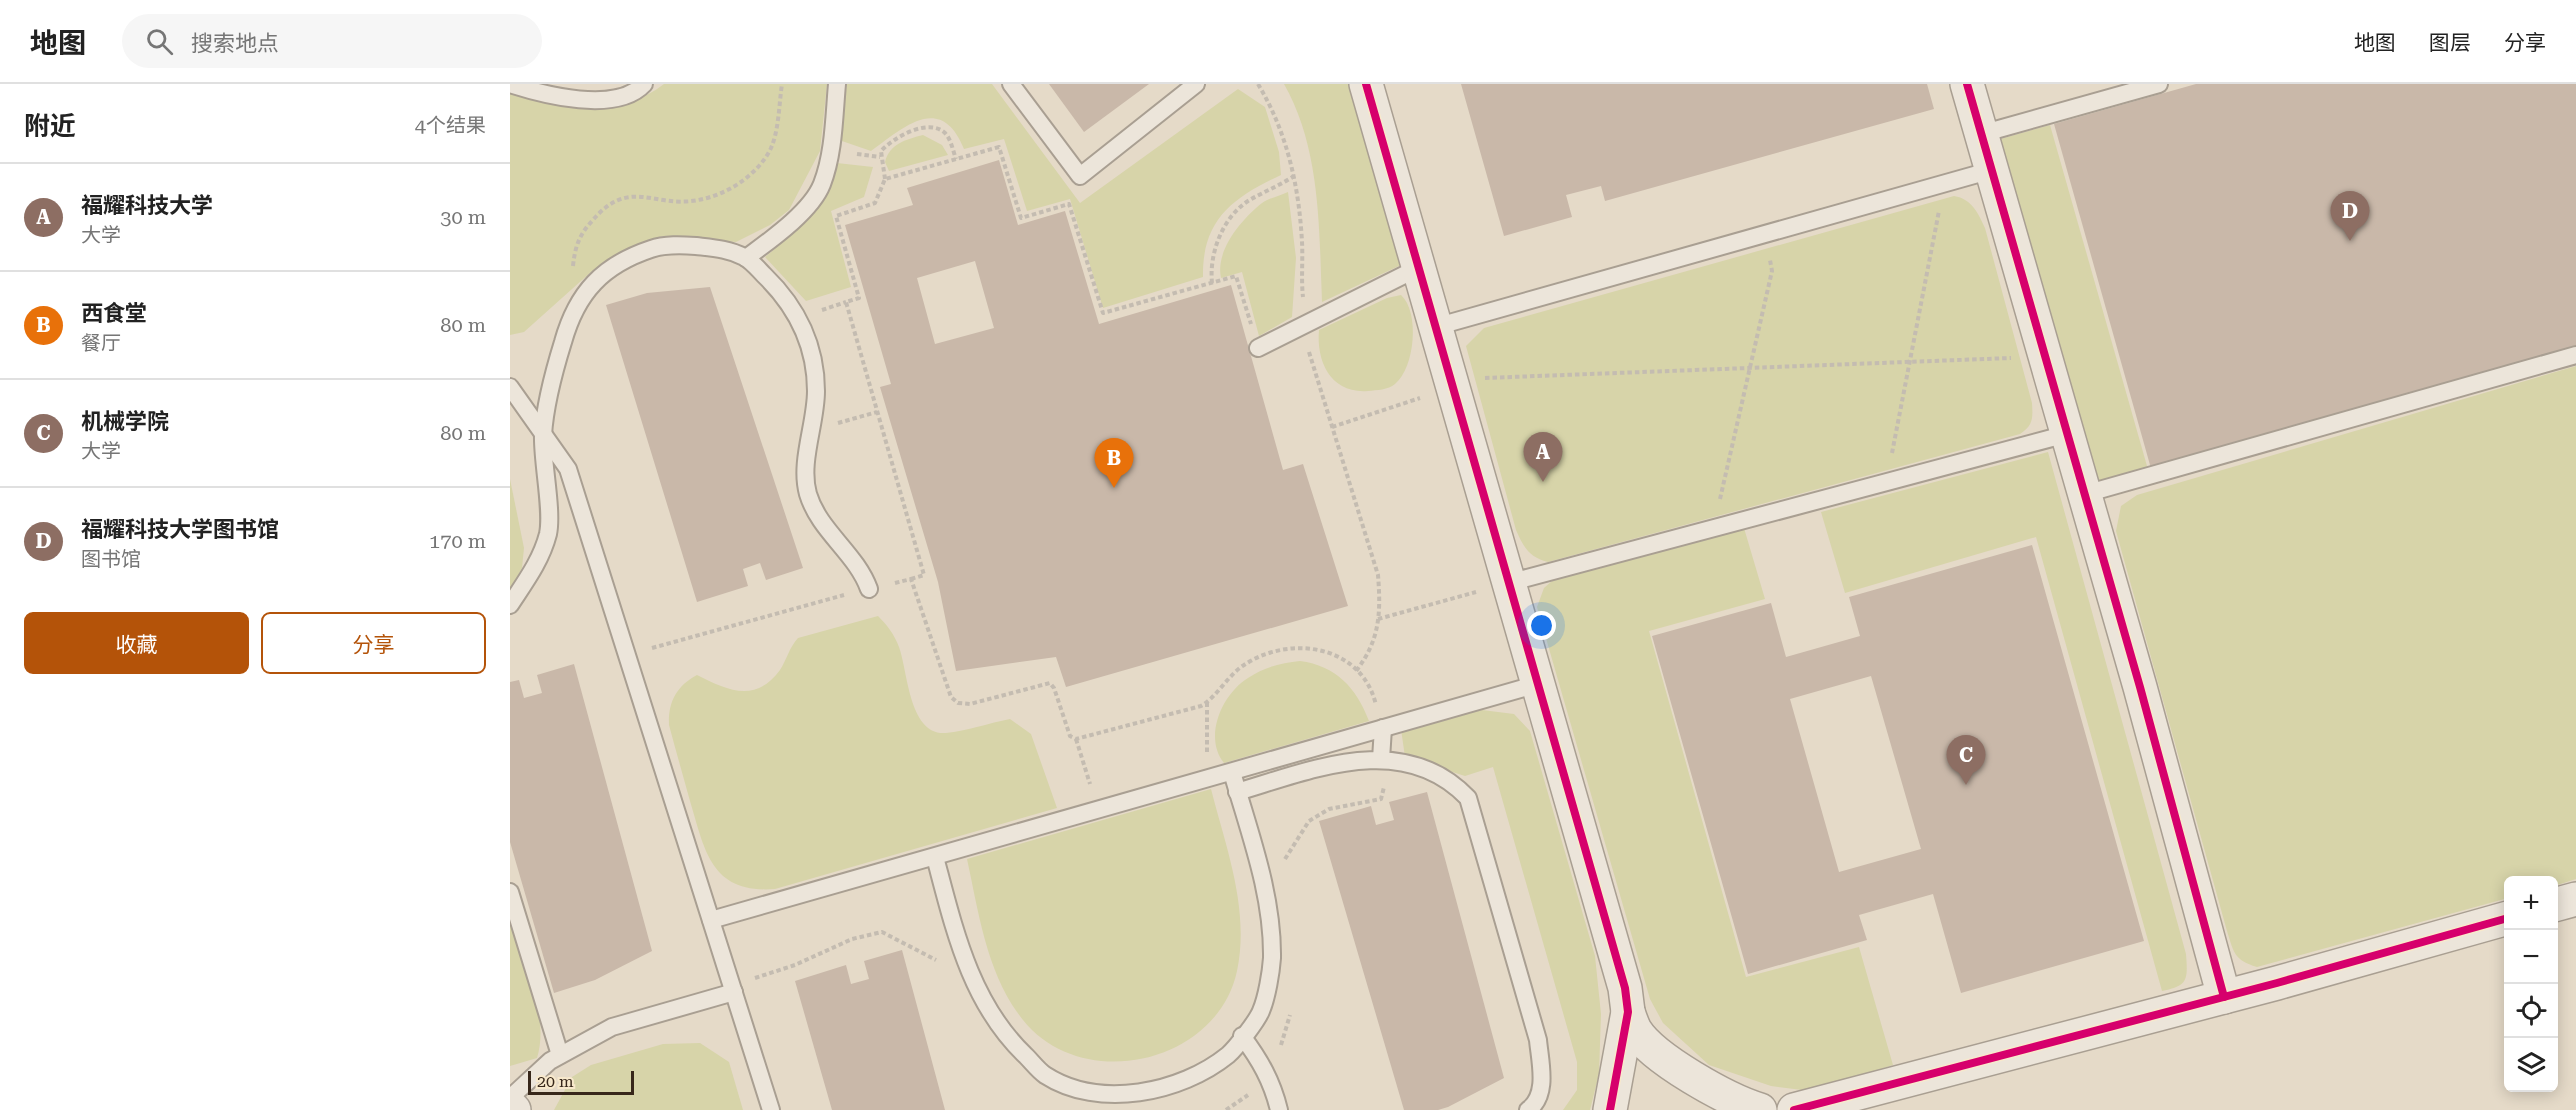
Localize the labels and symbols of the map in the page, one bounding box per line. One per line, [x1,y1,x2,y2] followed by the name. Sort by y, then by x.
[2330,192,2370,241] pin: D
[1524,432,1562,482] pin: A
[1094,438,1134,488] pin: B
[1527,611,1556,640] your location
[1946,736,1986,785] pin: C
[528,1068,634,1096] scale bar

